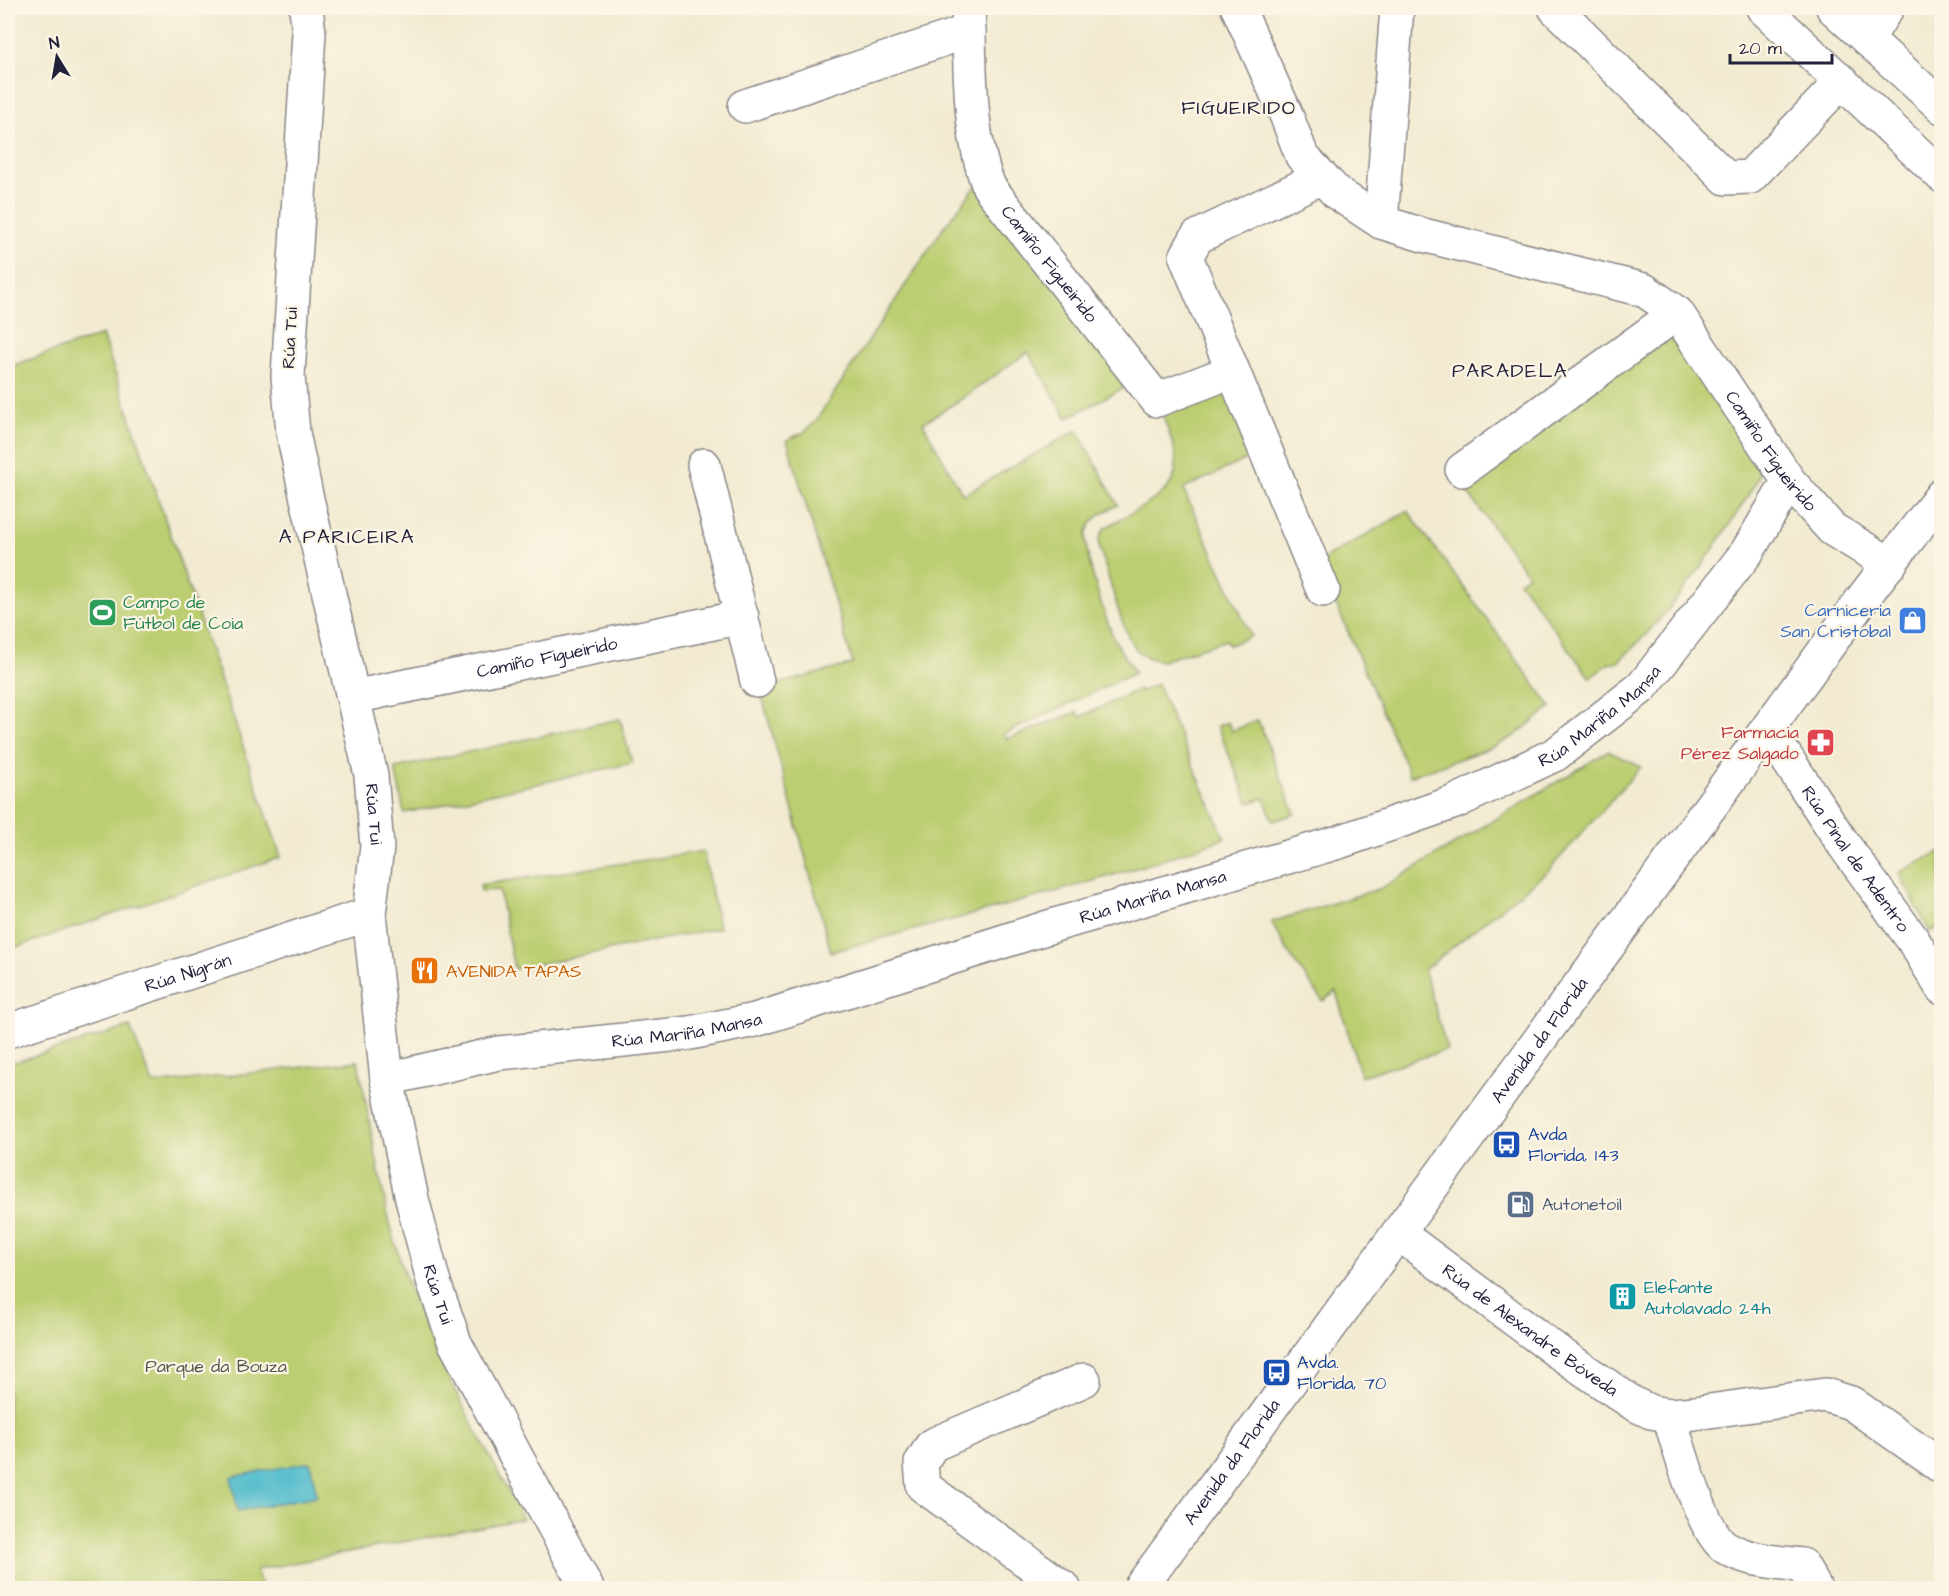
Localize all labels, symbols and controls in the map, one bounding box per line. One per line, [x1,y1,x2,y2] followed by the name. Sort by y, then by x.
[27,27,87,87] north arrow
[1730,27,1832,65] scale bar
[47,32,61,55] text: N
[1739,36,1782,61] text: 20 m
[1181,94,1297,122] district label: FIGUEIRIDO
[995,200,1104,328] street label: Camiño Figueirido
[276,306,304,369] street label: Rúa Tui
[1452,357,1568,385] district label: PARADELA
[1720,386,1823,517] street label: Camiño Figueirido
[279,523,415,551] district label: A PARICEIRA
[123,590,243,636] place label: Campo de Fútbol de Coia
[86,596,118,628] sports icon: Campo de Fútbol de Coia
[1780,598,1891,644] place label: Carnicería San Cristobal
[1896,604,1928,636] shop icon: Carnicería San Cristobal
[474,630,620,684] street label: Camiño Figueirido
[1534,660,1667,773] street label: Rúa Mariña Mansa
[1681,720,1799,767] place label: Farmacia Pérez Salgado
[1804,726,1836,758] pharmacy icon: Farmacia Pérez Salgado
[1796,781,1916,937] street label: Rúa Pinal de Adentro
[359,782,389,846] street label: Rúa Tui
[1077,863,1229,930] street label: Rúa Mariña Mansa
[141,947,234,998] street label: Rúa Nigrán
[409,955,441,987] restaurant icon: AVENIDA TAPAS
[446,959,581,984] place label: AVENIDA TAPAS
[1485,972,1594,1108] street label: Avenida da Florida
[610,1006,765,1054] street label: Rúa Mariña Mansa
[1528,1122,1619,1168] place label: Avda Florida, 143
[1491,1128,1523,1160] bus stop icon: Avda Florida, 143
[1505,1188,1537,1220] fuel station icon: Autonetoil
[1542,1192,1622,1217] place label: Autonetoil
[1437,1258,1623,1402] street label: Rúa de Alexandre Bóveda
[417,1262,460,1328] street label: Rúa Tui
[1644,1275,1771,1321] place label: Elefante Autolavado 24h
[1607,1281,1639,1313] building icon: Elefante Autolavado 24h
[1297,1350,1386,1396] place label: Avda. Florida, 70
[145,1354,287,1379] park label: Parque da Bouza
[1260,1356,1292,1388] bus stop icon: Avda. Florida, 70
[1177,1394,1286,1530] street label: Avenida da Florida

